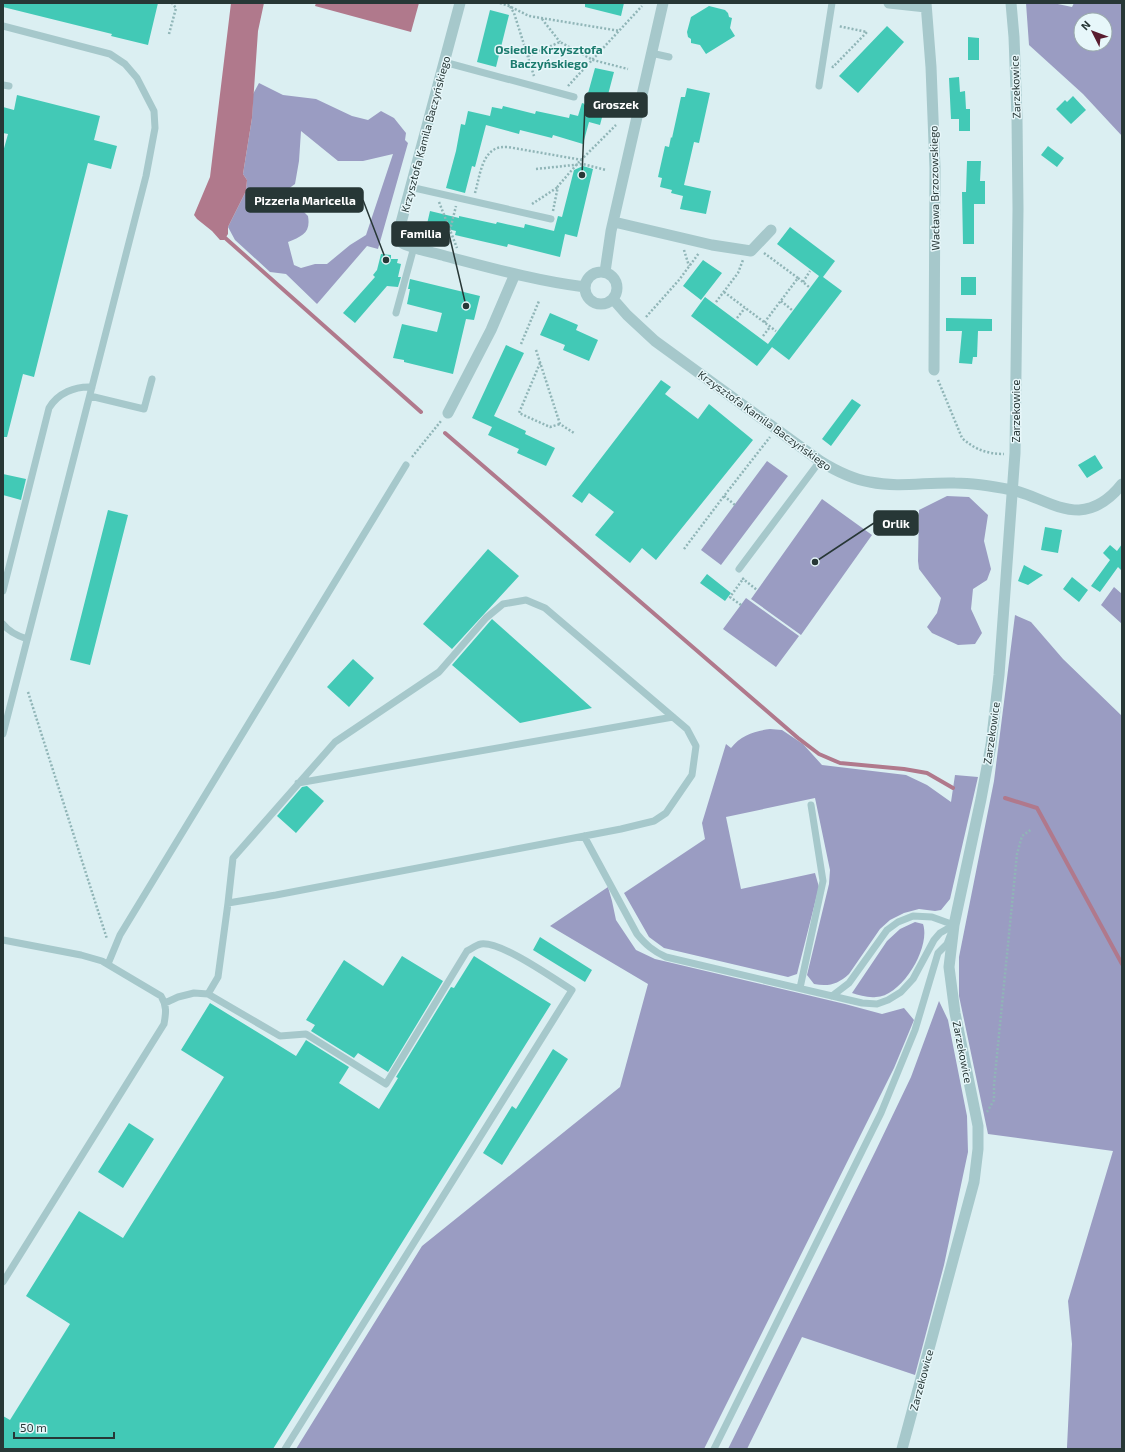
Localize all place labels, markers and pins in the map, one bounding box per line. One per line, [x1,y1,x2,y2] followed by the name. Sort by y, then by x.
[585,93,647,117] callout: Groszek
[246,188,363,212] callout: Pizzeria Maricella
[392,222,449,246] callout: Familia
[874,511,918,535] callout: Orlik

